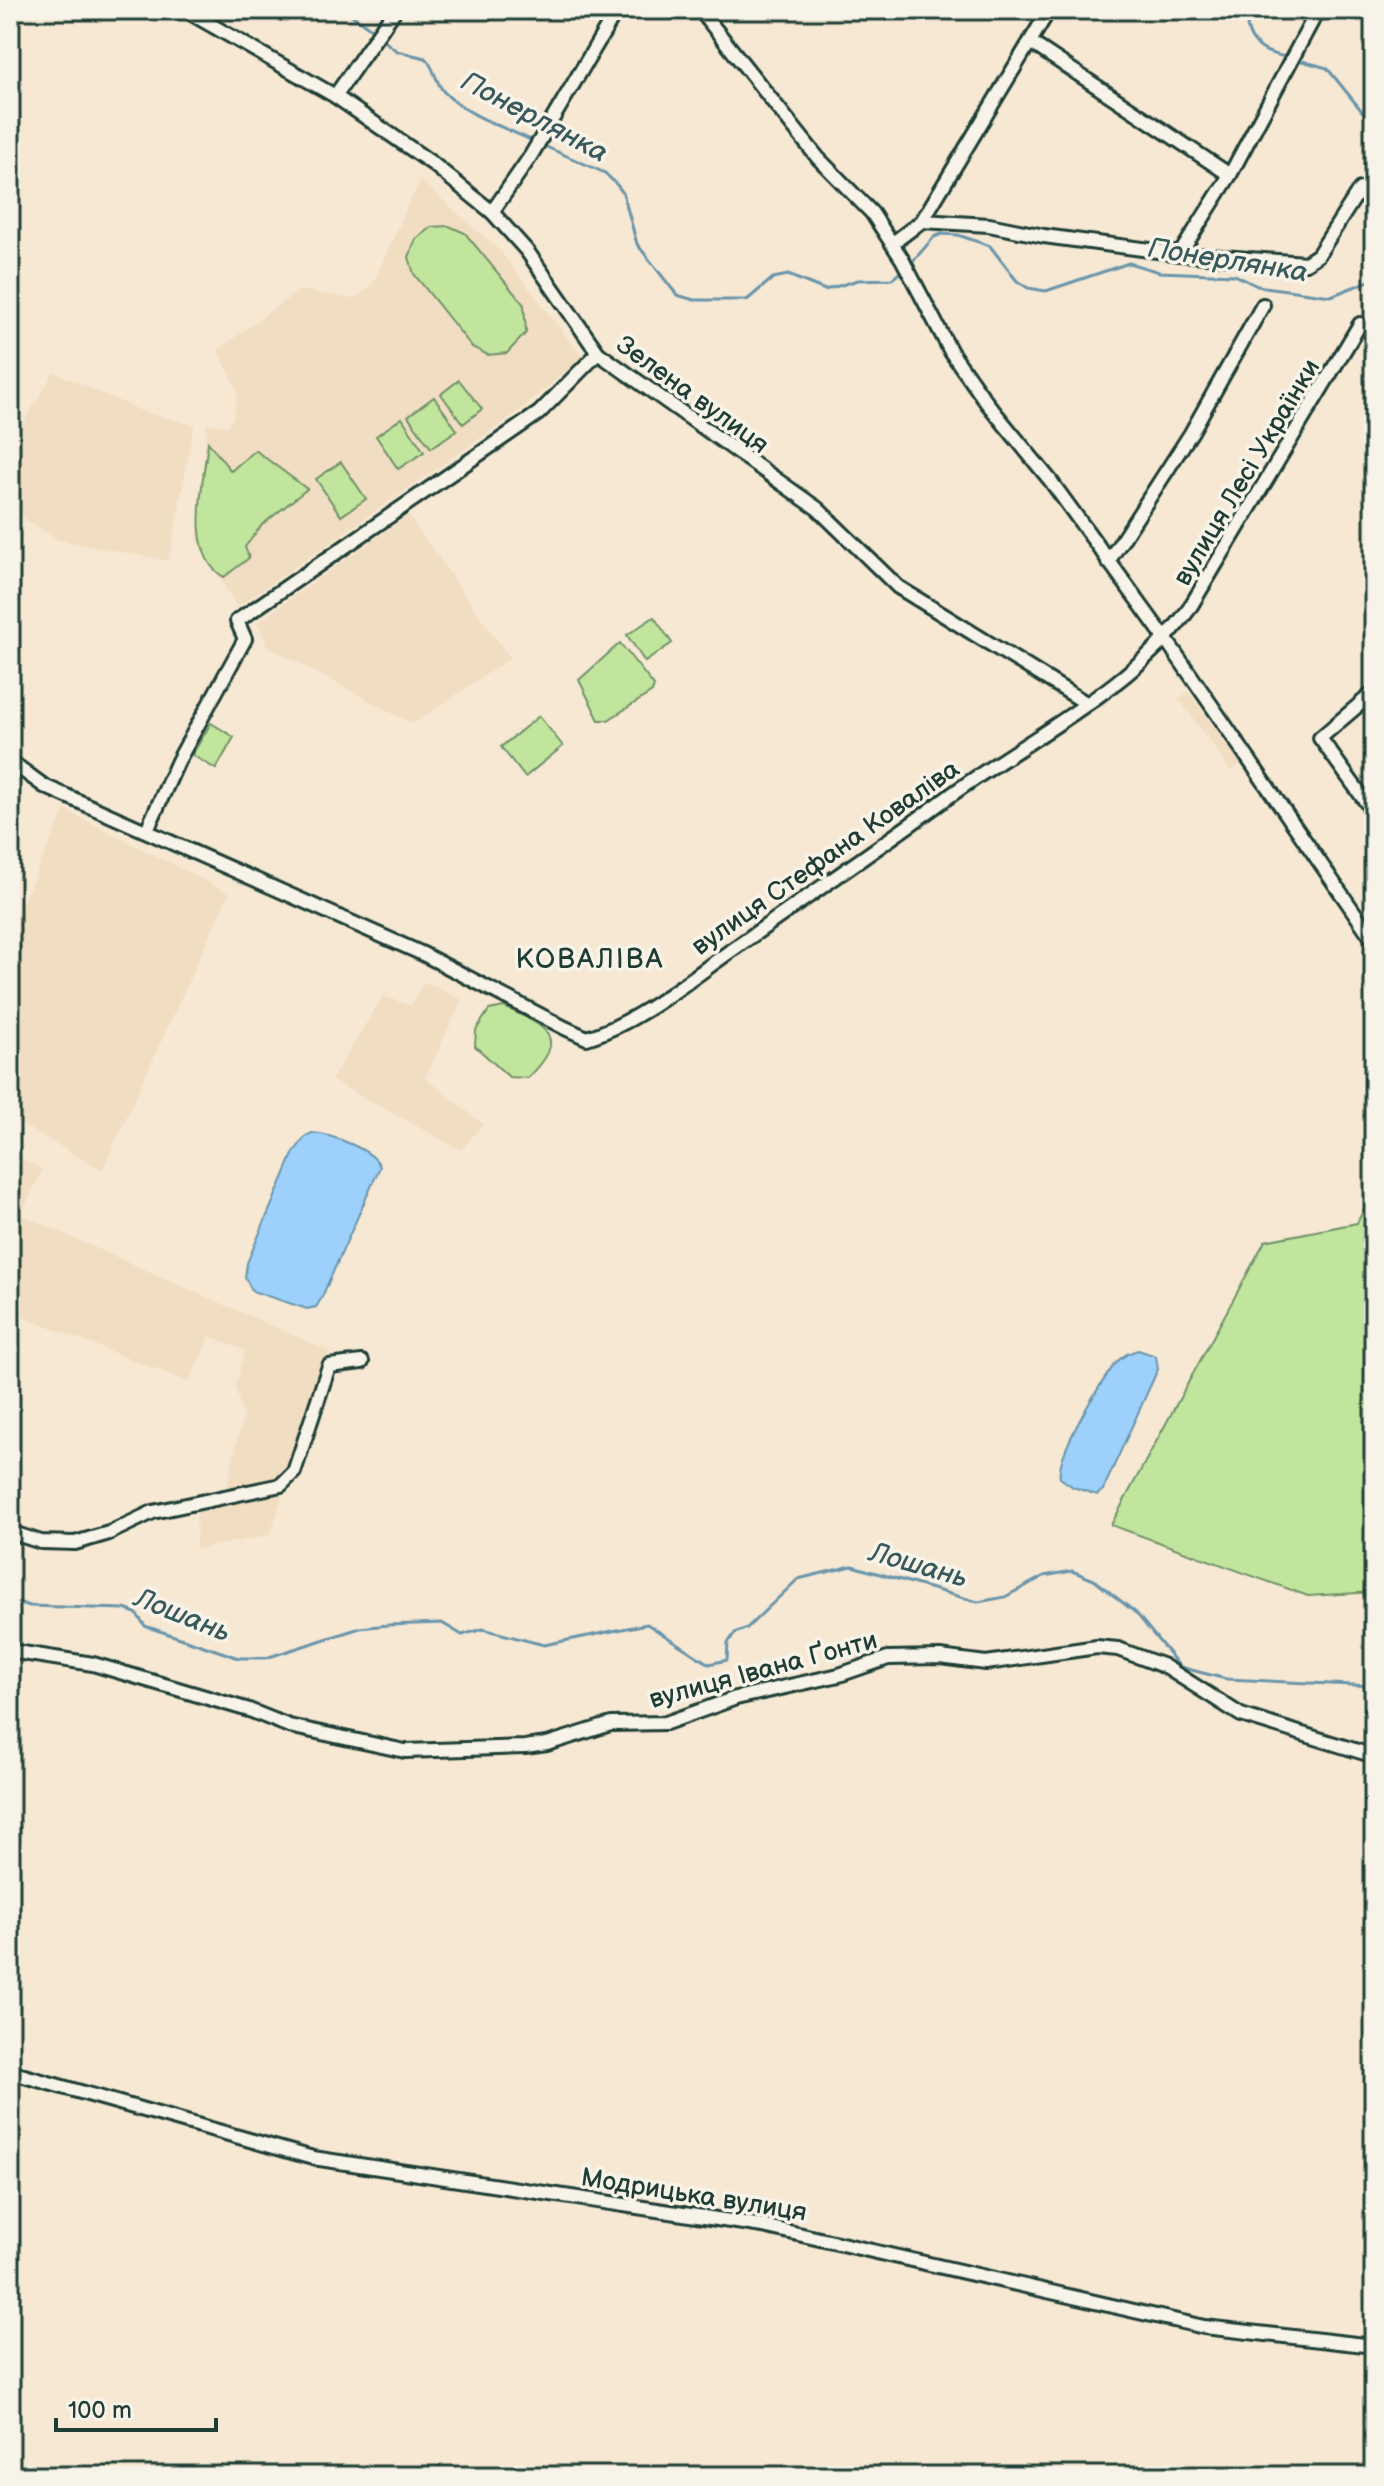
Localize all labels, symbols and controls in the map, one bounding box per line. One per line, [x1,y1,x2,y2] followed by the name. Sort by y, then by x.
[455,65,613,170] water label: Понерлянка
[1145,232,1310,289] water label: Понерлянка
[610,330,774,461] street label: Зелена вулиця
[1167,354,1327,592] street label: вулиця Лесі Українки
[686,754,966,963] street label: вулиця Стефана Коваліва
[516,943,664,976] district label: КОВАЛІВА
[864,1535,971,1595] water label: Лошань
[128,1581,235,1649] water label: Лошань
[646,1625,881,1716] street label: вулиця Івана Ґонти
[579,2162,809,2229] street label: Модрицька вулиця
[56,2382,216,2432] scale bar
[68,2396,132,2425] text: 100 m

